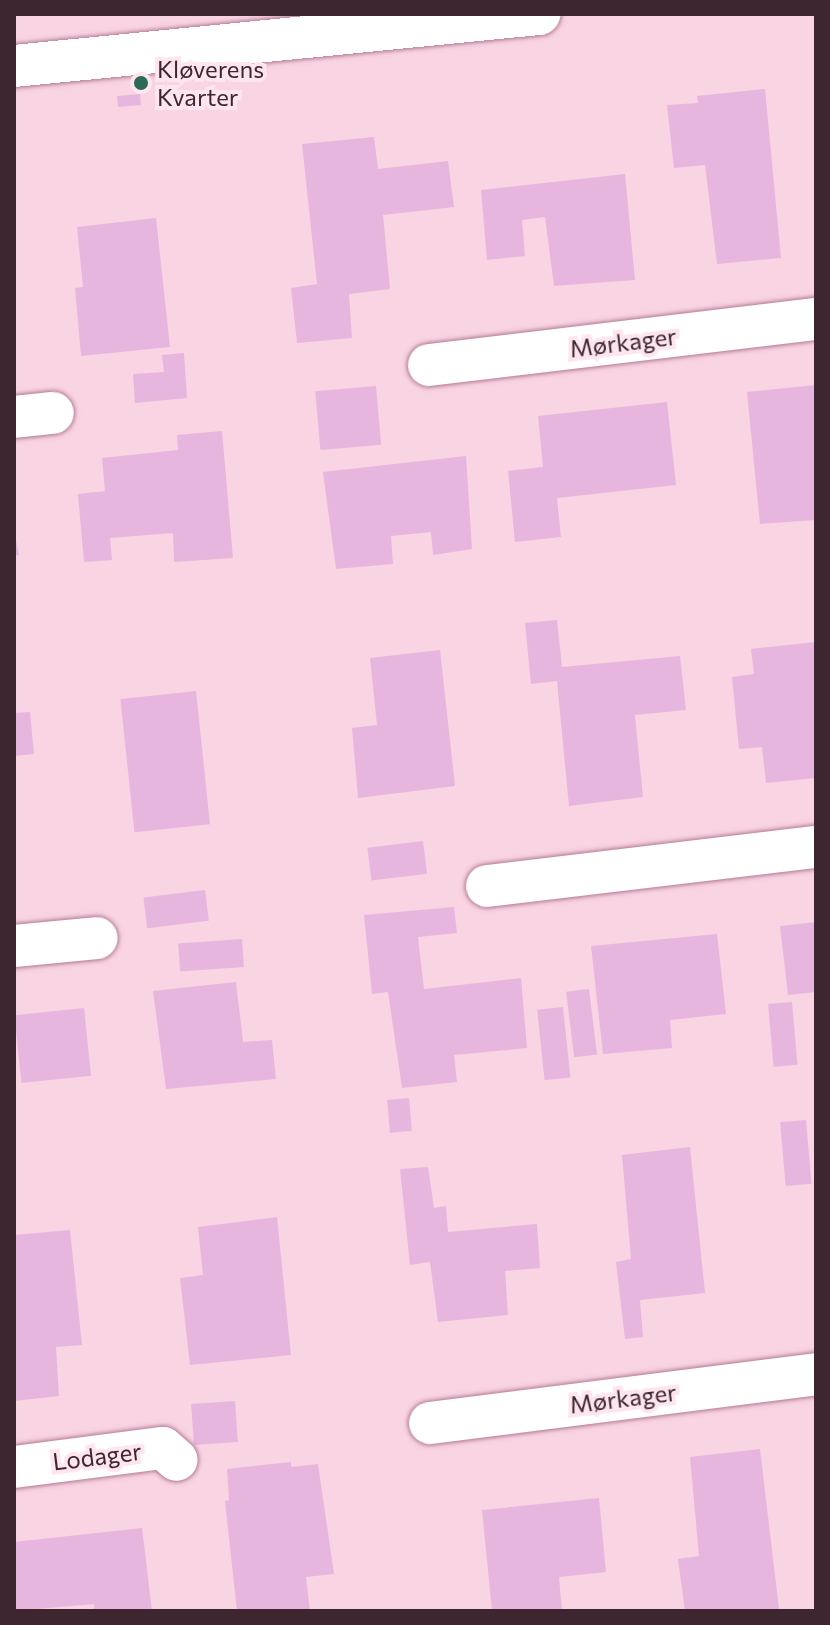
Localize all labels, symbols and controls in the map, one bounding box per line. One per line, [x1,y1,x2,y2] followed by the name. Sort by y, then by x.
[157,55,264,111] place label: Kløverens Kvarter
[132,74,150,92] marker: Kløverens Kvarter
[568,321,678,363] street label: Mørkager
[568,1377,678,1419] street label: Mørkager
[51,1436,143,1476] street label: Lodager

